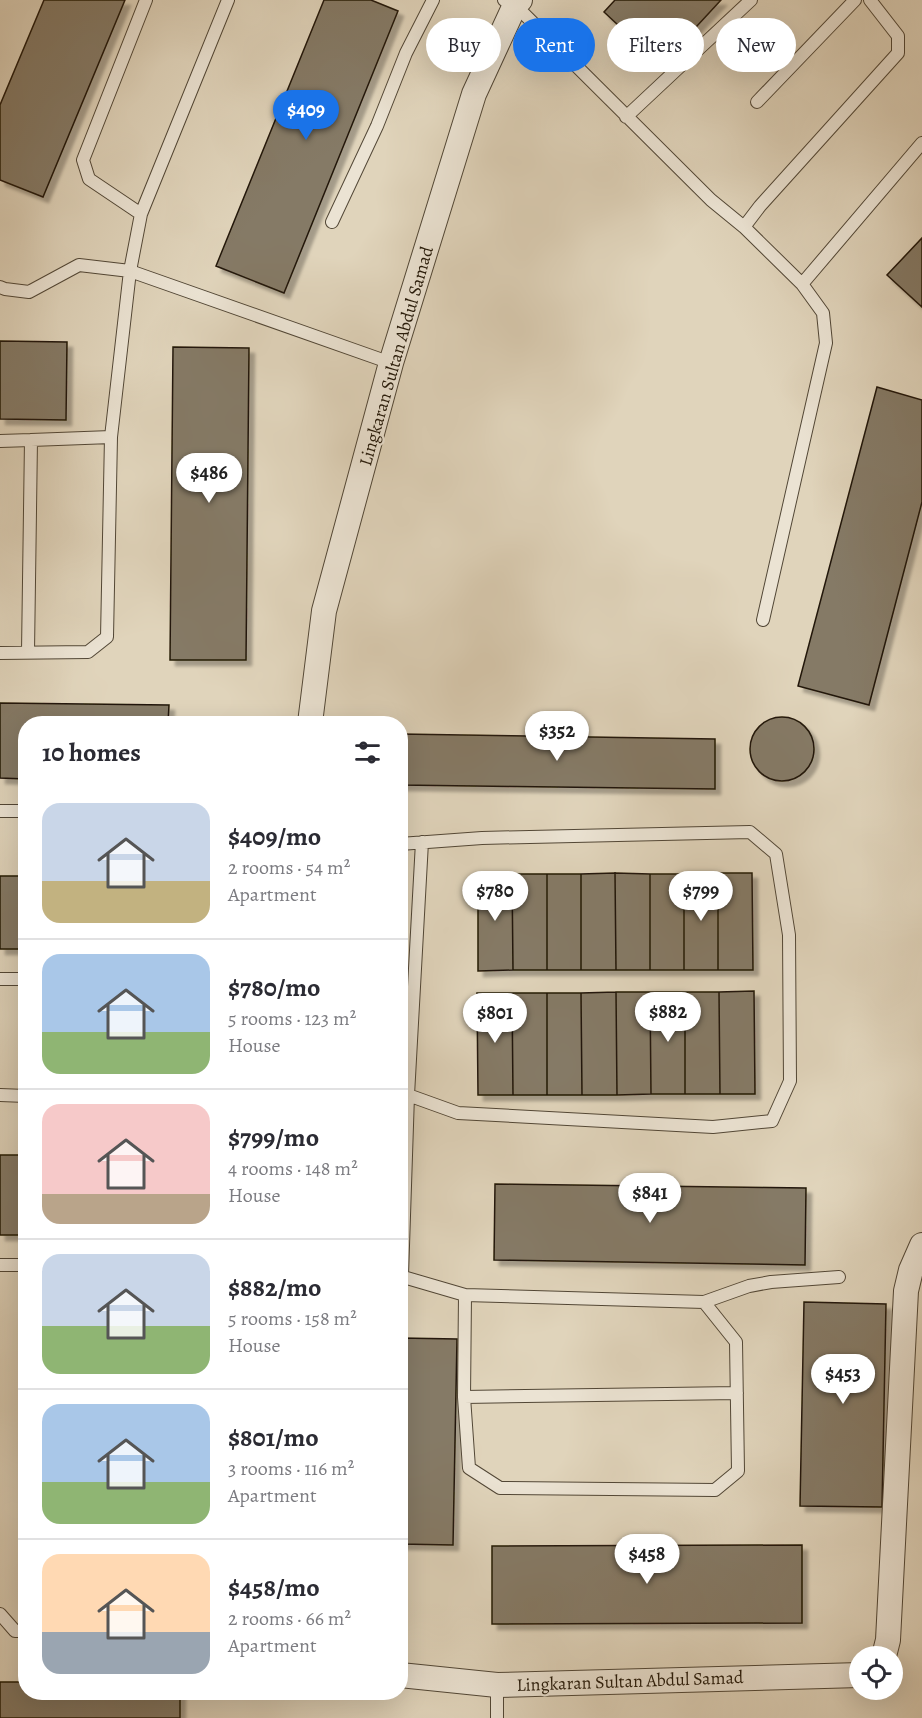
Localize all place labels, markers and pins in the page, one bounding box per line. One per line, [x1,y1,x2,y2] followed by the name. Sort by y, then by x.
[270,90,342,141] pin: $409
[173,453,245,504] pin: $486
[521,711,593,762] pin: $352
[459,871,531,922] pin: $780
[665,871,737,922] pin: $799
[632,992,704,1043] pin: $882
[459,993,531,1044] pin: $801
[614,1173,686,1224] pin: $841
[807,1354,879,1405] pin: $453
[611,1534,683,1585] pin: $458

